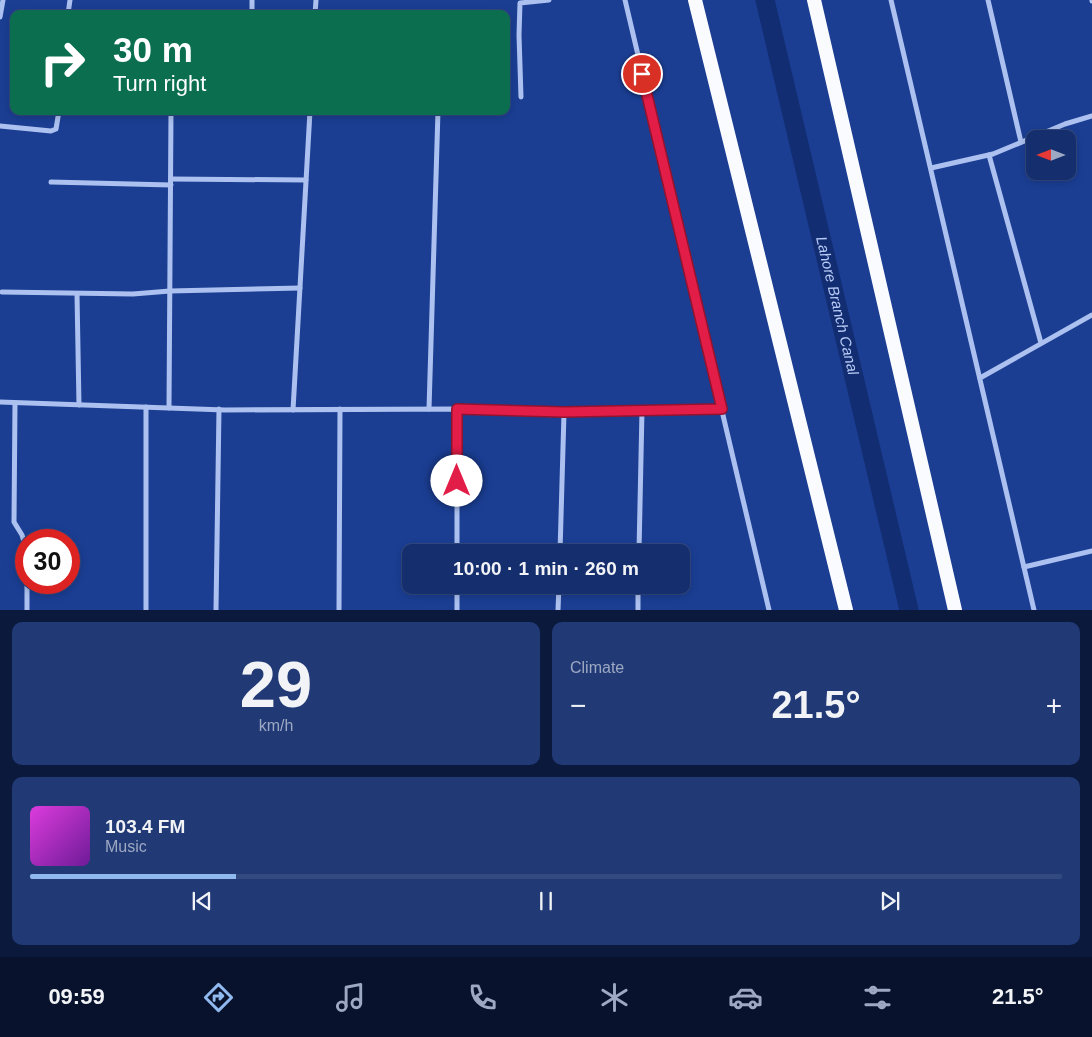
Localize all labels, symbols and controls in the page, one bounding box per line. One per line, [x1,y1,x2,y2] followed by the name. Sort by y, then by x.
[30,30,95,95] icon: right
[113,30,193,69] text: 30 m
[621,53,663,95] pin
[628,60,656,88] icon: arrive
[113,71,206,96] text: Turn right
[1026,130,1076,180] north arrow
[1026,130,1076,180] map controls
[813,235,862,377] water label: Lahore Branch Canal
[430,454,482,506] position arrow
[15,529,80,594] speed limit sign: 30
[453,558,639,579] text: 10:00 · 1 min · 260 m
[240,648,312,721] text: 29
[570,659,624,676] text: Climate
[771,684,861,726] text: 21.5°
[570,690,586,721] text: −
[1046,690,1062,721] text: +
[259,717,293,734] text: km/h
[105,816,185,837] text: 103.4 FM
[105,838,147,855] text: Music
[188,887,216,915] icon: previous
[532,887,560,915] icon: pause
[876,887,904,915] icon: next
[201,980,236,1015] icon: directions
[333,980,368,1015] icon: music
[465,980,500,1015] icon: phone
[597,980,632,1015] icon: climate
[728,980,763,1015] icon: car
[860,980,895,1015] icon: filters
[48,984,105,1009] text: 09:59
[992,984,1044,1009] text: 21.5°

